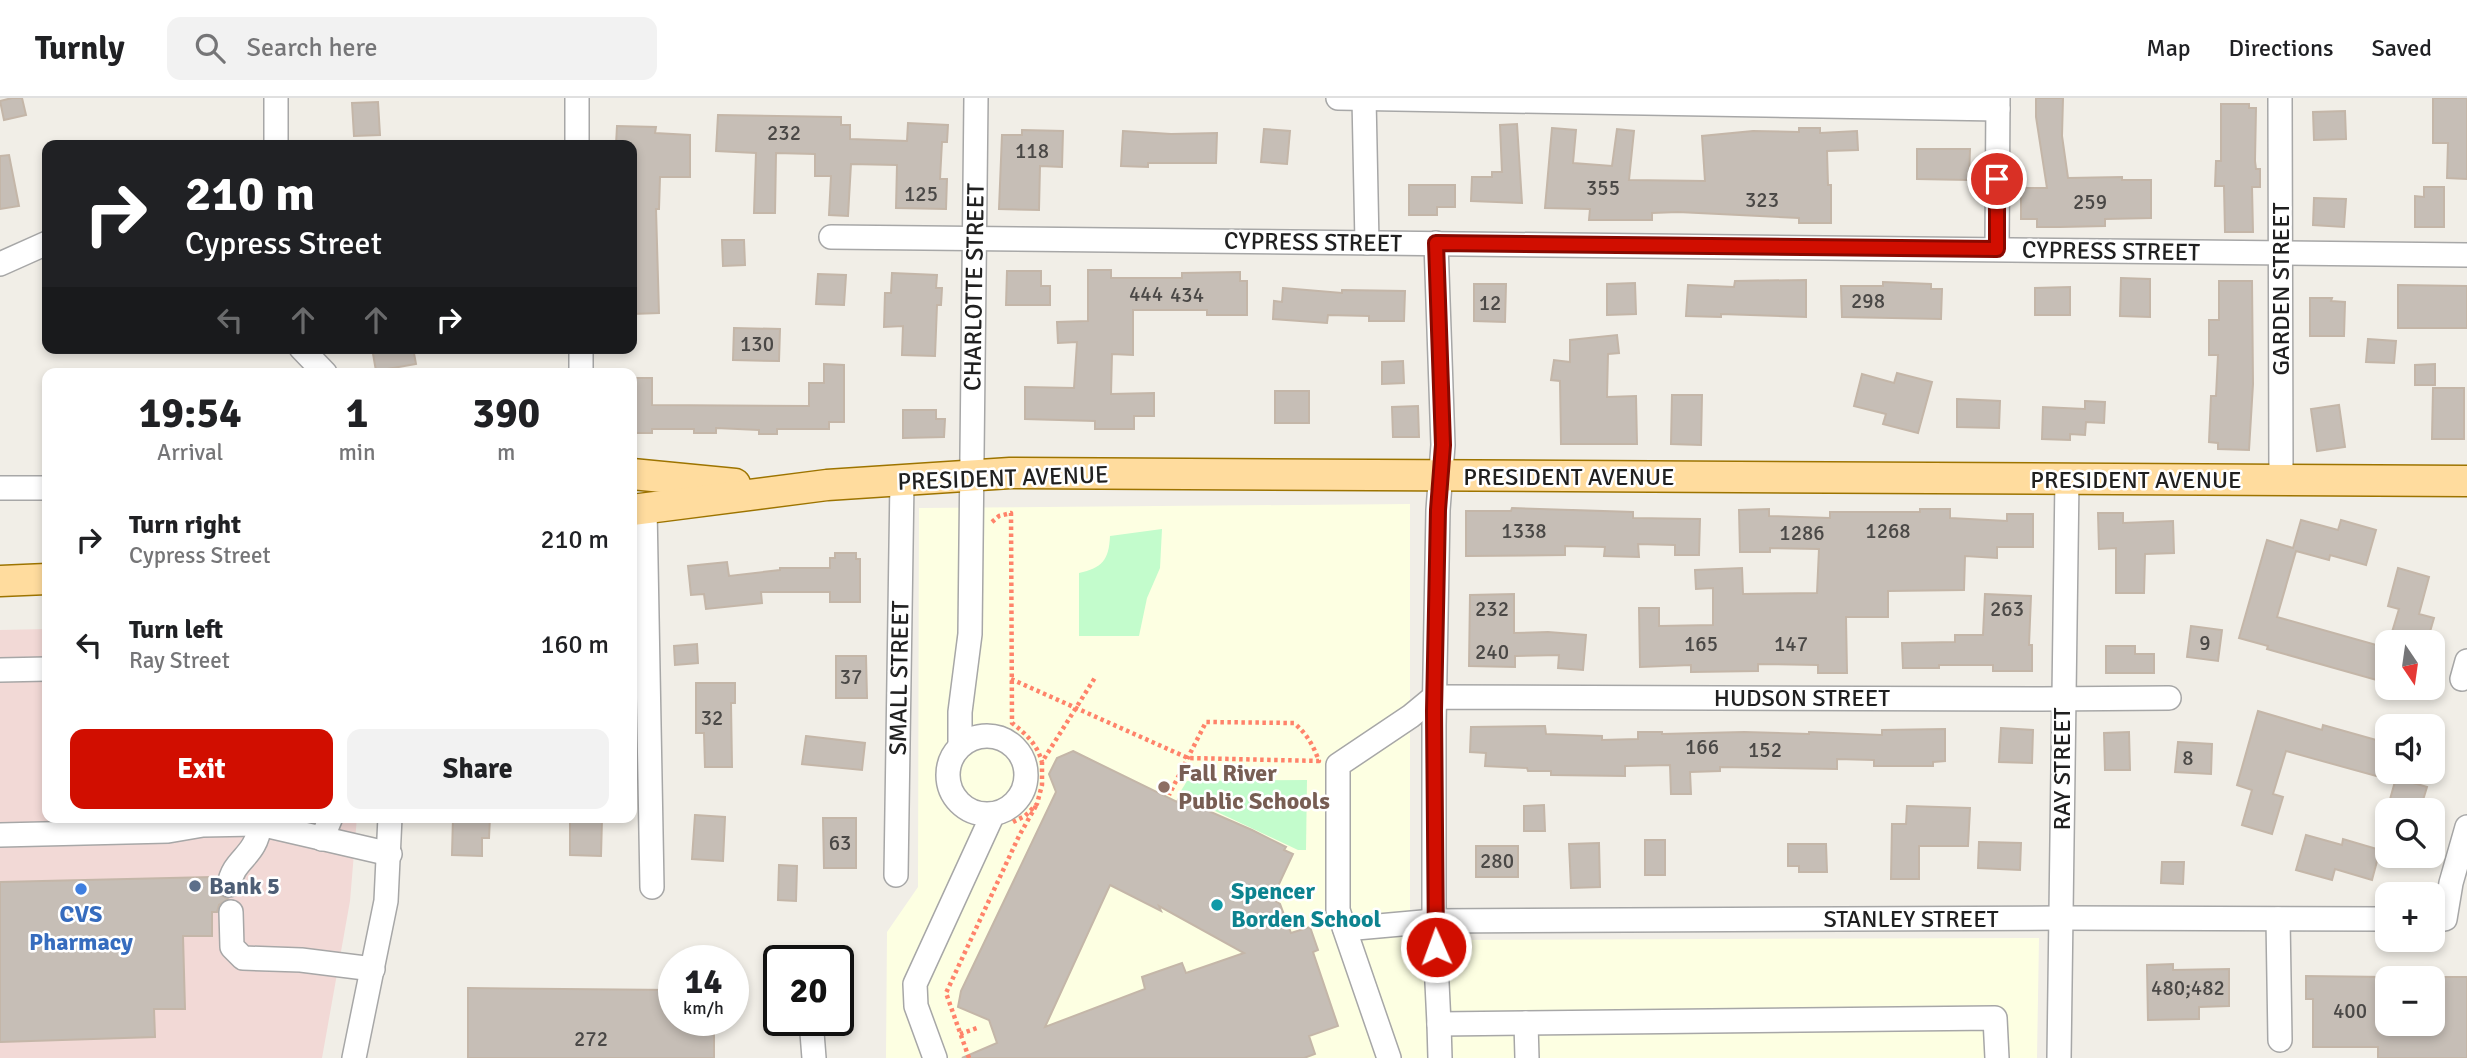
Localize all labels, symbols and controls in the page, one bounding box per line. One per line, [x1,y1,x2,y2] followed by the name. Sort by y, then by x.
[167,17,657,80] search box
[35,28,125,69] text: Turnly
[191,29,229,67] icon: search
[247,32,378,64] text: Search here
[2146,33,2191,63] text: Map
[2229,33,2334,63] text: Directions
[2372,33,2432,63] text: Saved
[767,120,801,146] house number: 232
[1015,138,1049,164] house number: 118
[1967,149,2027,209] pin
[1978,160,2016,198] icon: arrive
[185,164,315,224] text: 210 m
[70,168,161,259] icon: right
[1586,175,1620,201] house number: 355
[904,181,938,207] house number: 125
[957,183,991,391] street label: CHARLOTTE STREET
[1745,187,1779,213] house number: 323
[2073,189,2107,215] house number: 259
[2266,202,2296,376] street label: GARDEN STREET
[185,224,382,263] text: Cypress Street
[1224,225,1402,259] street label: CYPRESS STREET
[2022,234,2200,268] street label: CYPRESS STREET
[1129,281,1163,307] house number: 444
[1170,282,1204,308] house number: 434
[1851,288,1885,314] house number: 298
[1479,290,1501,316] house number: 12
[211,301,249,339] icon: left
[284,301,322,339] icon: ahead
[357,301,395,339] icon: ahead
[430,301,468,339] icon: right
[740,331,774,357] house number: 130
[139,388,242,439] text: 19:54
[346,388,368,439] text: 1
[472,388,540,439] text: 390
[157,438,223,467] text: Arrival
[338,438,376,467] text: min
[497,438,515,467] text: m
[897,459,1109,497] street label: PRESIDENT AVENUE
[1463,462,1675,492] street label: PRESIDENT AVENUE
[2030,465,2242,495] street label: PRESIDENT AVENUE
[129,509,241,541] text: Turn right
[1501,518,1547,544] house number: 1338
[1865,518,1911,544] house number: 1268
[1779,520,1825,546] house number: 1286
[70,521,108,559] icon: right
[540,524,609,556] text: 210 m
[129,541,270,570] text: Cypress Street
[1475,596,1509,622] house number: 232
[1990,596,2024,622] house number: 263
[883,600,915,756] street label: SMALL STREET
[129,614,223,646] text: Turn left
[70,626,108,664] icon: left
[540,629,609,661] text: 160 m
[2199,630,2211,656] house number: 9
[2375,630,2445,700] north arrow
[2375,630,2445,1036] map controls
[1684,631,1718,657] house number: 165
[1774,631,1808,657] house number: 147
[1475,639,1509,665] house number: 240
[129,646,230,675] text: Ray Street
[840,664,862,690] house number: 37
[1714,683,1890,713] street label: HUDSON STREET
[701,705,723,731] house number: 32
[2047,707,2077,831] street label: RAY STREET
[2375,714,2445,784] button: sound
[70,729,333,809] button: Exit
[347,729,609,809] button: Share
[1685,734,1719,760] house number: 166
[1748,737,1782,763] house number: 152
[2182,745,2194,771] house number: 8
[1178,758,1330,816] place label: Fall River Public Schools
[1156,779,1172,795] marker: Fall River Public Schools
[2375,798,2445,868] button: search
[829,830,851,856] house number: 63
[1480,848,1514,874] house number: 280
[209,871,280,901] place label: Bank 5
[1231,876,1382,934] place label: Spencer Borden School
[187,878,203,894] marker: Bank 5
[73,881,89,897] marker: CVS Pharmacy
[2375,882,2445,952] button: +
[1209,897,1225,913] marker: Spencer Borden School
[29,899,133,957] place label: CVS Pharmacy
[1823,904,1999,934] street label: STANLEY STREET
[1399,910,1473,984] position arrow
[763,945,854,1036] speed limit sign: 20
[685,960,722,1003] text: 14
[2375,966,2445,1036] button: −
[2151,975,2225,1001] house number: 480;482
[683,997,724,1019] text: km/h
[2333,998,2367,1024] house number: 400
[574,1026,608,1052] house number: 272

